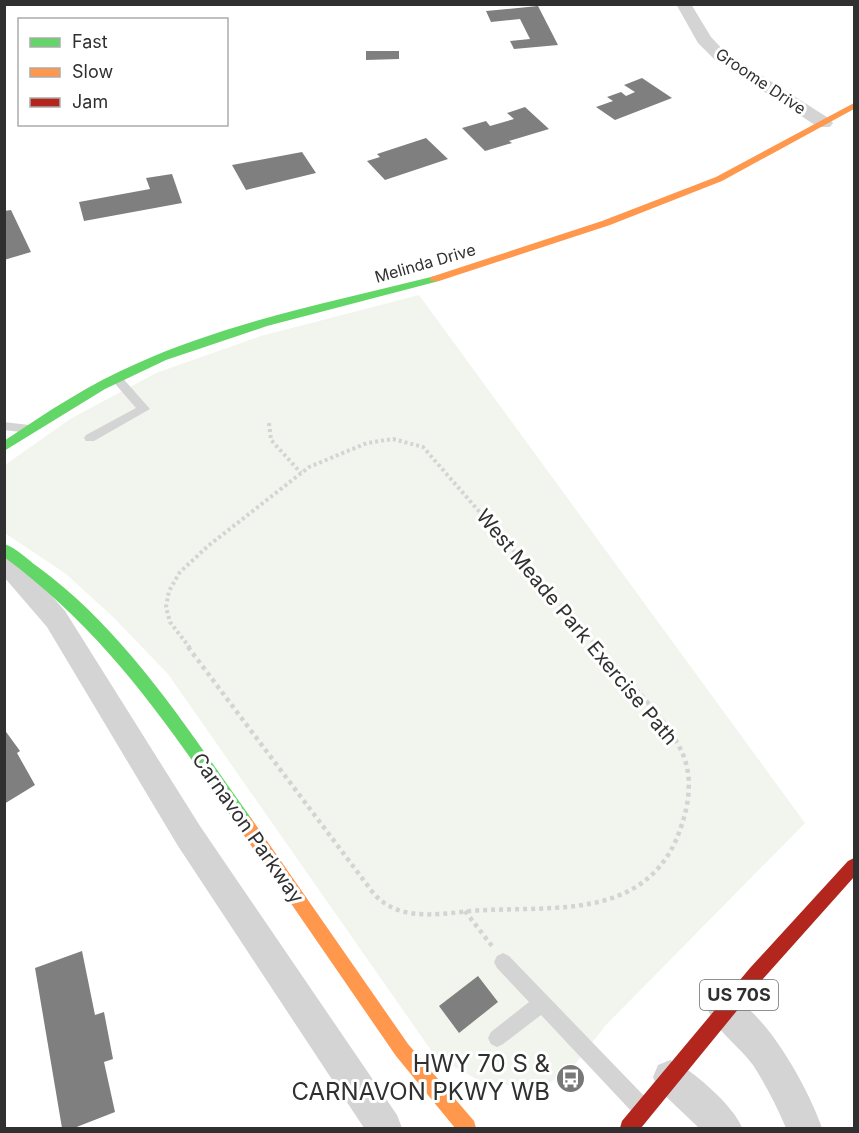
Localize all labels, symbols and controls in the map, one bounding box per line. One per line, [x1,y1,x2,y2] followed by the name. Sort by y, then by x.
[18,18,228,126] legend
[72,31,108,52] text: Fast
[712,44,810,118] street label: Groome Drive
[72,61,113,82] text: Slow
[72,91,108,112] text: Jam
[372,239,478,287] street label: Melinda Drive
[471,504,683,750] street label: West Meade Park Exercise Path
[187,748,309,908] street label: Carnavon Parkway
[700,980,778,1010] road number: US 70S
[292,1049,551,1106] place label: HWY 70 S & CARNAVON PKWY WB
[555,1062,587,1094] bus stop icon: HWY 70 S & CARNAVON PKWY WB

